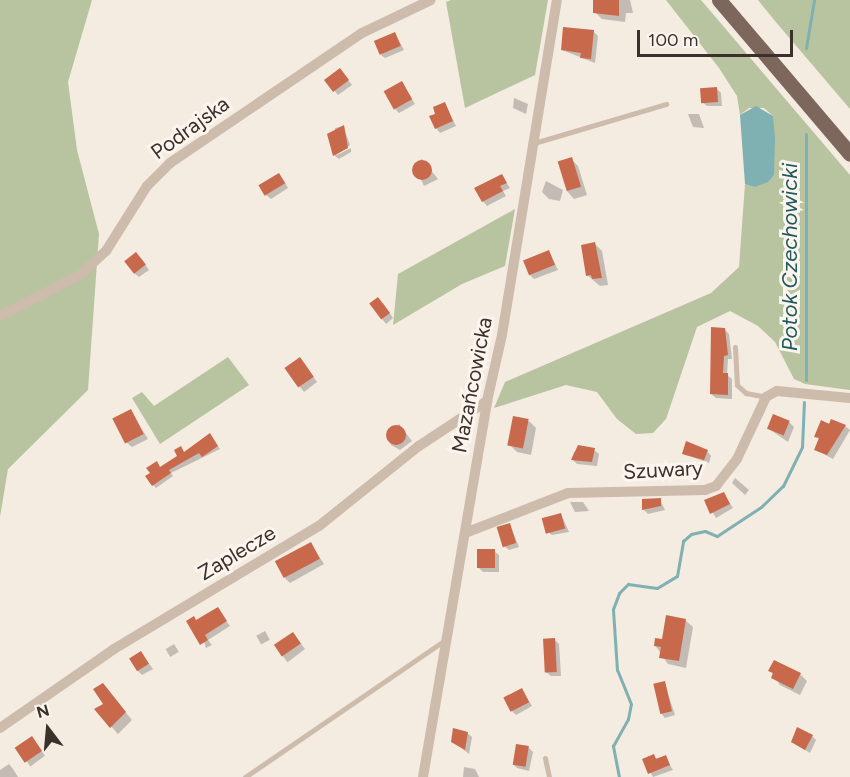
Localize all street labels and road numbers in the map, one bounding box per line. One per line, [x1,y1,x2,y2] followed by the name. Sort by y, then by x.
[146,91,234,165] street label: Podrajska
[446,315,498,455] street label: Mazańcowicka
[622,455,704,485] street label: Szuwary
[194,520,280,586] street label: Zaplecze

